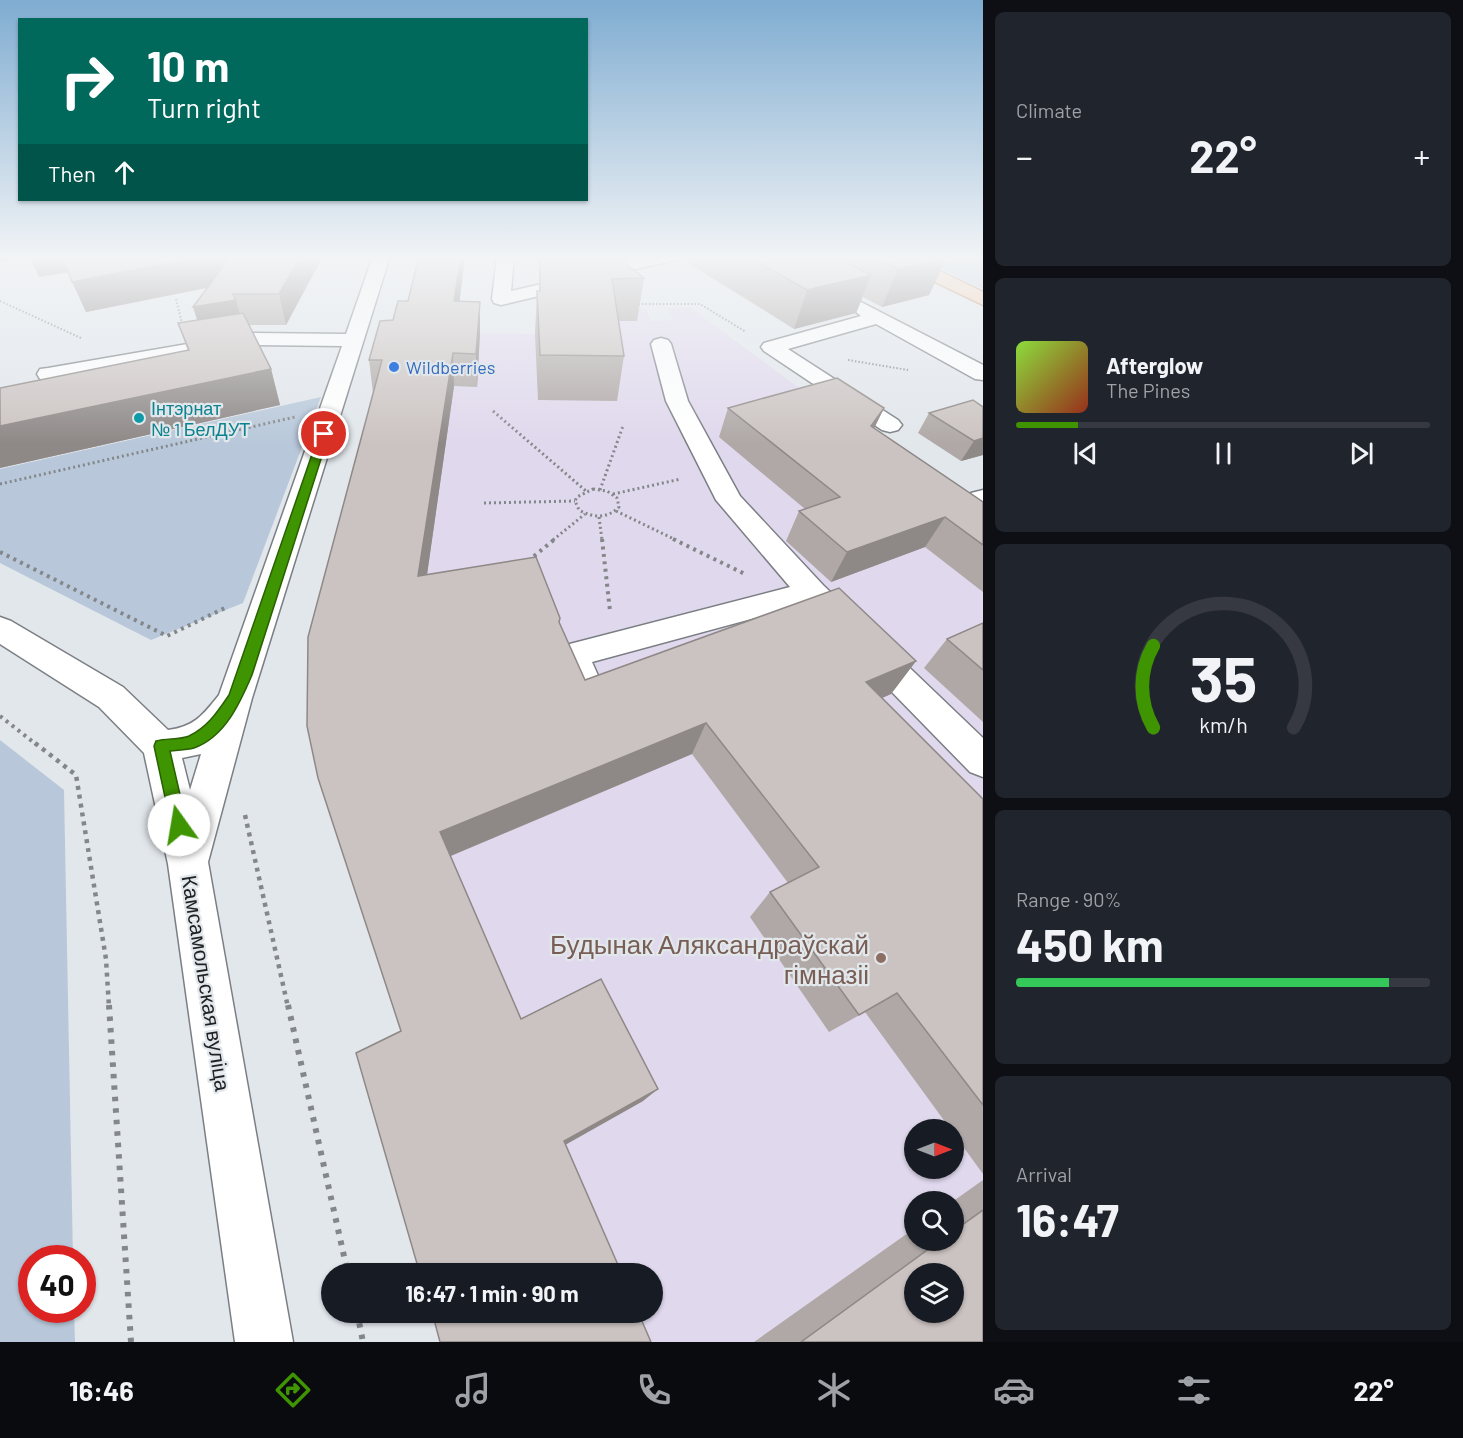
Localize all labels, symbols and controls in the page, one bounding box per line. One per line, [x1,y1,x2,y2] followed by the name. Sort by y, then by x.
[147,40,229,90] text: 10 m
[48,42,126,120] icon: right
[147,91,261,123] text: Turn right
[1016,98,1082,122] text: Climate
[1189,128,1257,182] text: 22°
[1016,136,1033,176] text: −
[1413,136,1430,176] text: +
[108,156,141,189] icon: ahead
[48,160,96,186] text: Then
[1106,352,1203,378] text: Afterglow
[406,356,495,378] place label: Wildberries
[387,360,401,374] marker: Wildberries
[1106,378,1190,402] text: The Pines
[151,397,250,440] place label: Інтэрнат № 1 БелДУТ
[298,408,349,459] pin
[132,411,146,425] marker: Інтэрнат № 1 БелДУТ
[307,417,340,450] icon: arrive
[1069,437,1102,470] icon: previous
[1207,437,1240,470] icon: pause
[1345,437,1378,470] icon: next
[1189,640,1257,714] text: 35
[1199,712,1247,737] text: km/h
[147,793,211,857] position arrow
[178,873,236,1093] street label: Камсамольская вуліца
[1016,887,1121,911] text: Range · 90%
[1016,917,1164,971] text: 450 km
[550,928,869,989] place label: Будынак Аляксандраўскай гімназіі
[874,951,888,965] marker: Будынак Аляксандраўскай гімназіі
[904,1119,964,1179] north arrow
[904,1119,964,1323] map controls
[1016,1162,1072,1186] text: Arrival
[904,1191,964,1251] button: search
[1016,1192,1119,1246] text: 16:47
[18,1245,96,1323] speed limit sign: 40
[904,1263,964,1323] button: layers
[405,1280,579,1306] text: 16:47 · 1 min · 90 m
[272,1369,314,1411] icon: directions
[452,1369,494,1411] icon: music
[633,1369,675,1411] icon: phone
[813,1369,855,1411] icon: climate
[993,1369,1035,1411] icon: car
[1173,1369,1215,1411] icon: filters
[69,1374,134,1406] text: 16:46
[1353,1374,1394,1406] text: 22°

